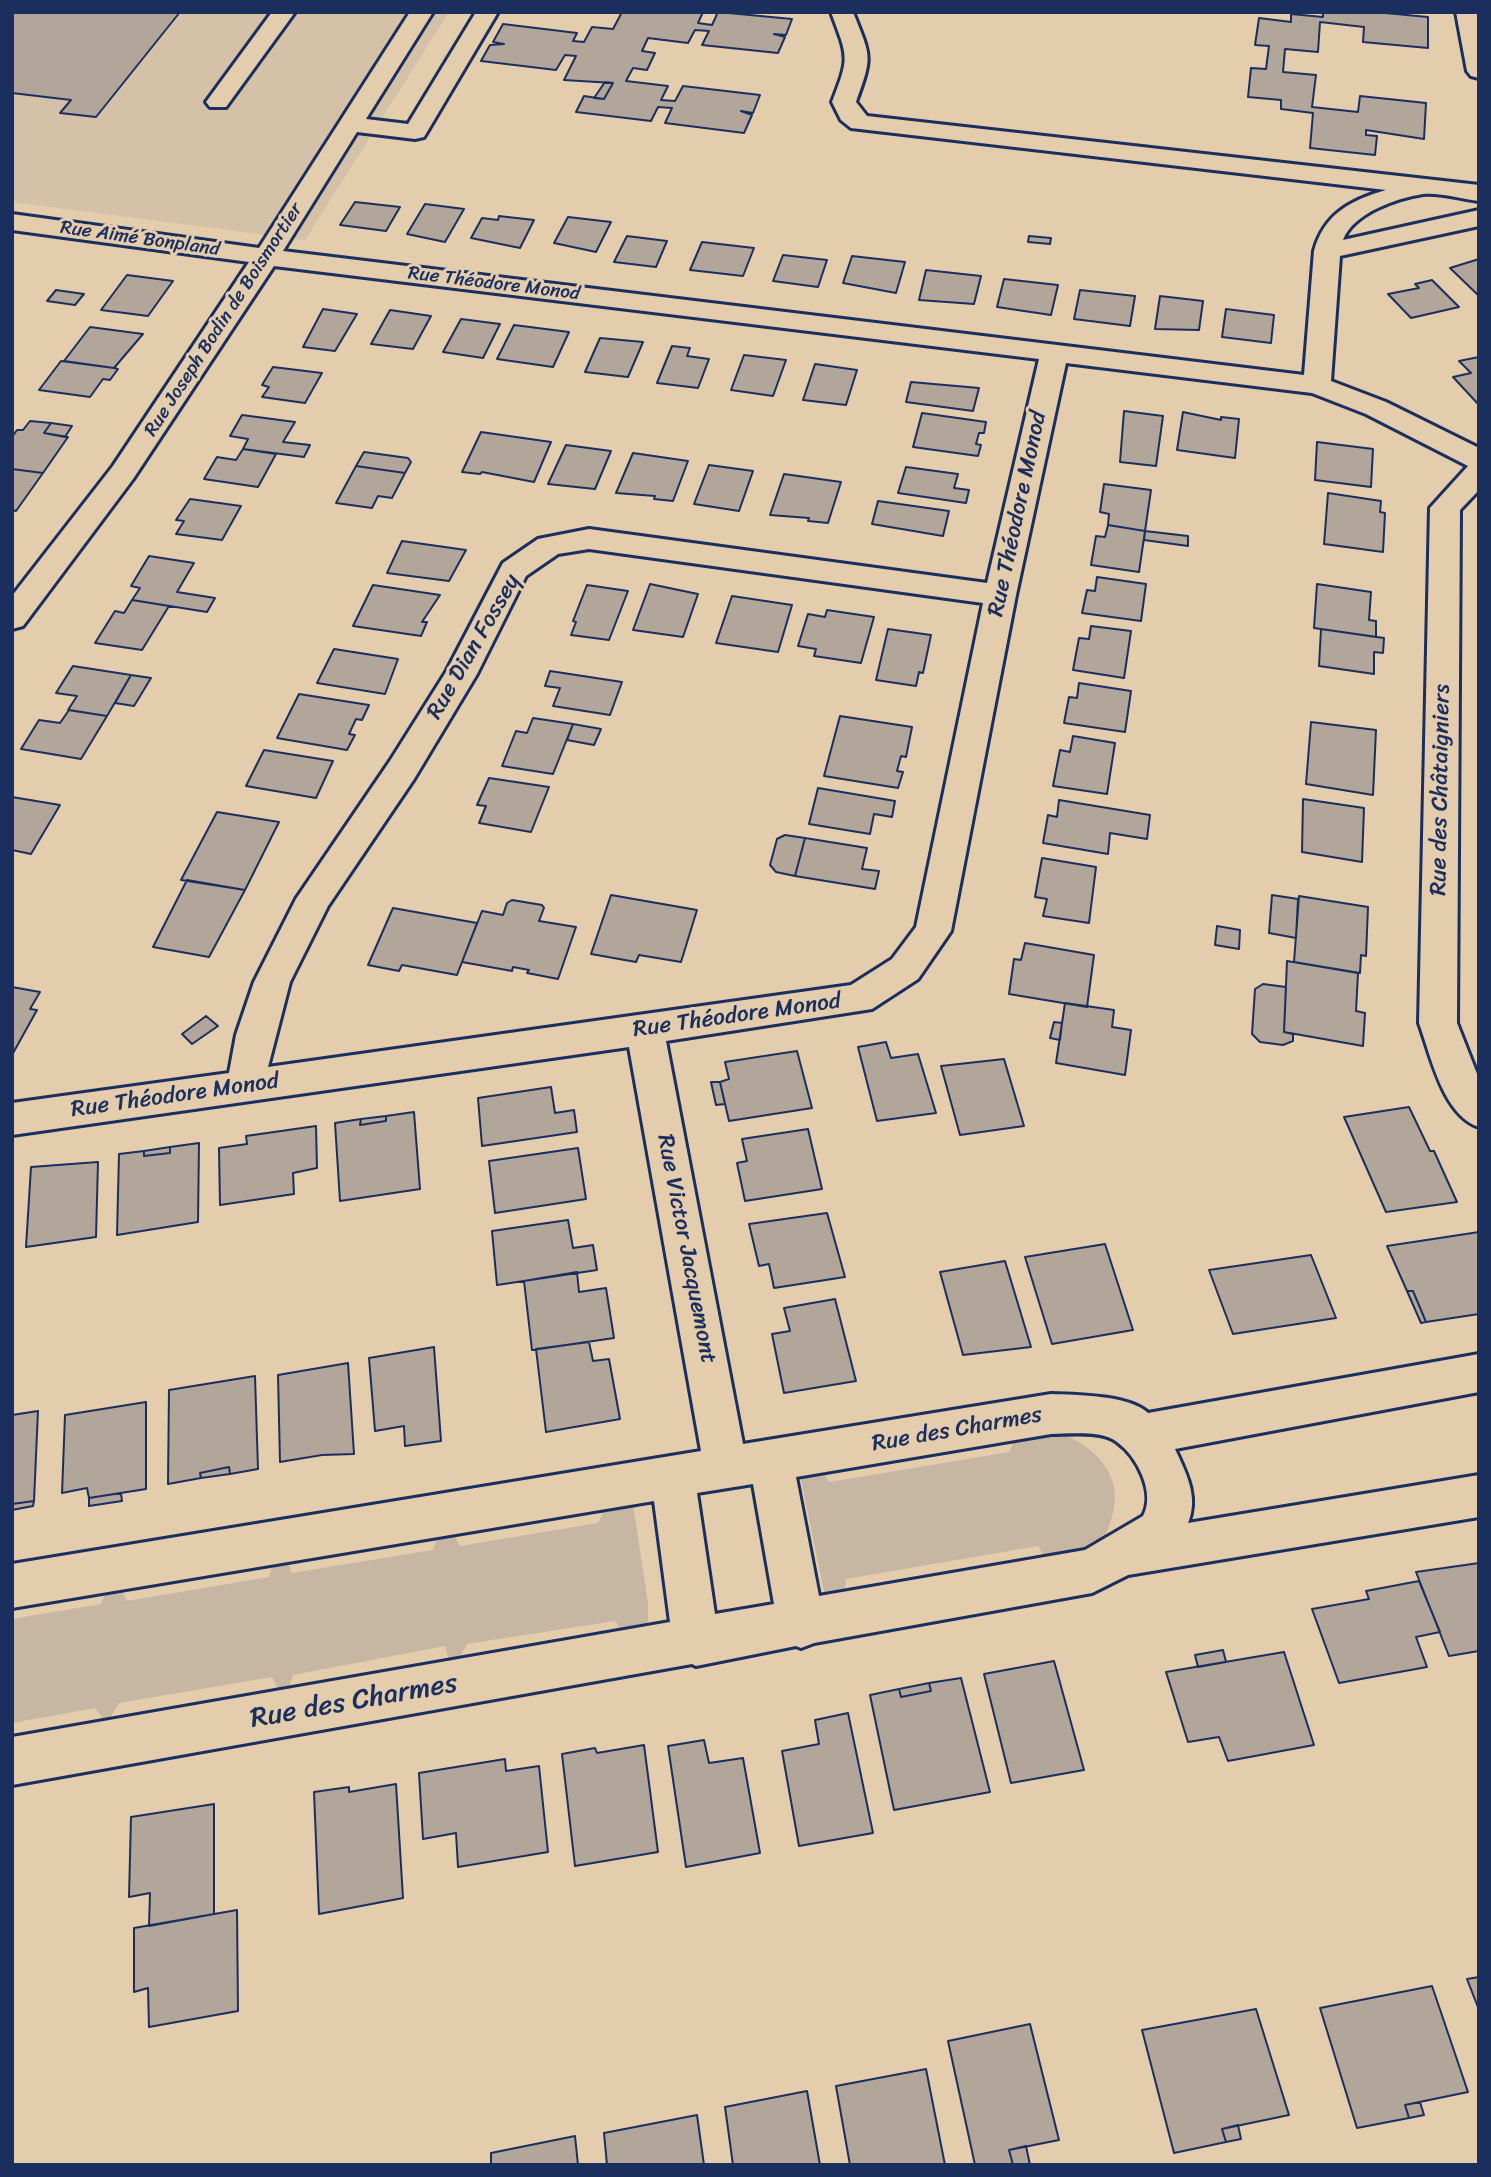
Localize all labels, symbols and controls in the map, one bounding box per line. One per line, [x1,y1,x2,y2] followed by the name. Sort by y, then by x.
[140,199,308,441] street label: Rue Joseph Bodin de Boismortier
[59,217,221,261] street label: Rue Aimé Bonpland
[407,262,581,306] street label: Rue Théodore Monod
[983,409,1053,619] street label: Rue Théodore Monod
[421,569,527,725] street label: Rue Dian Fossey
[1425,684,1457,896] street label: Rue des Châtaigniers
[631,988,843,1044] street label: Rue Théodore Monod
[69,1068,281,1124] street label: Rue Théodore Monod
[650,1132,722,1366] street label: Rue Victor Jacquemont
[870,1401,1044,1459] street label: Rue des Charmes
[248,1667,460,1737] street label: Rue des Charmes

